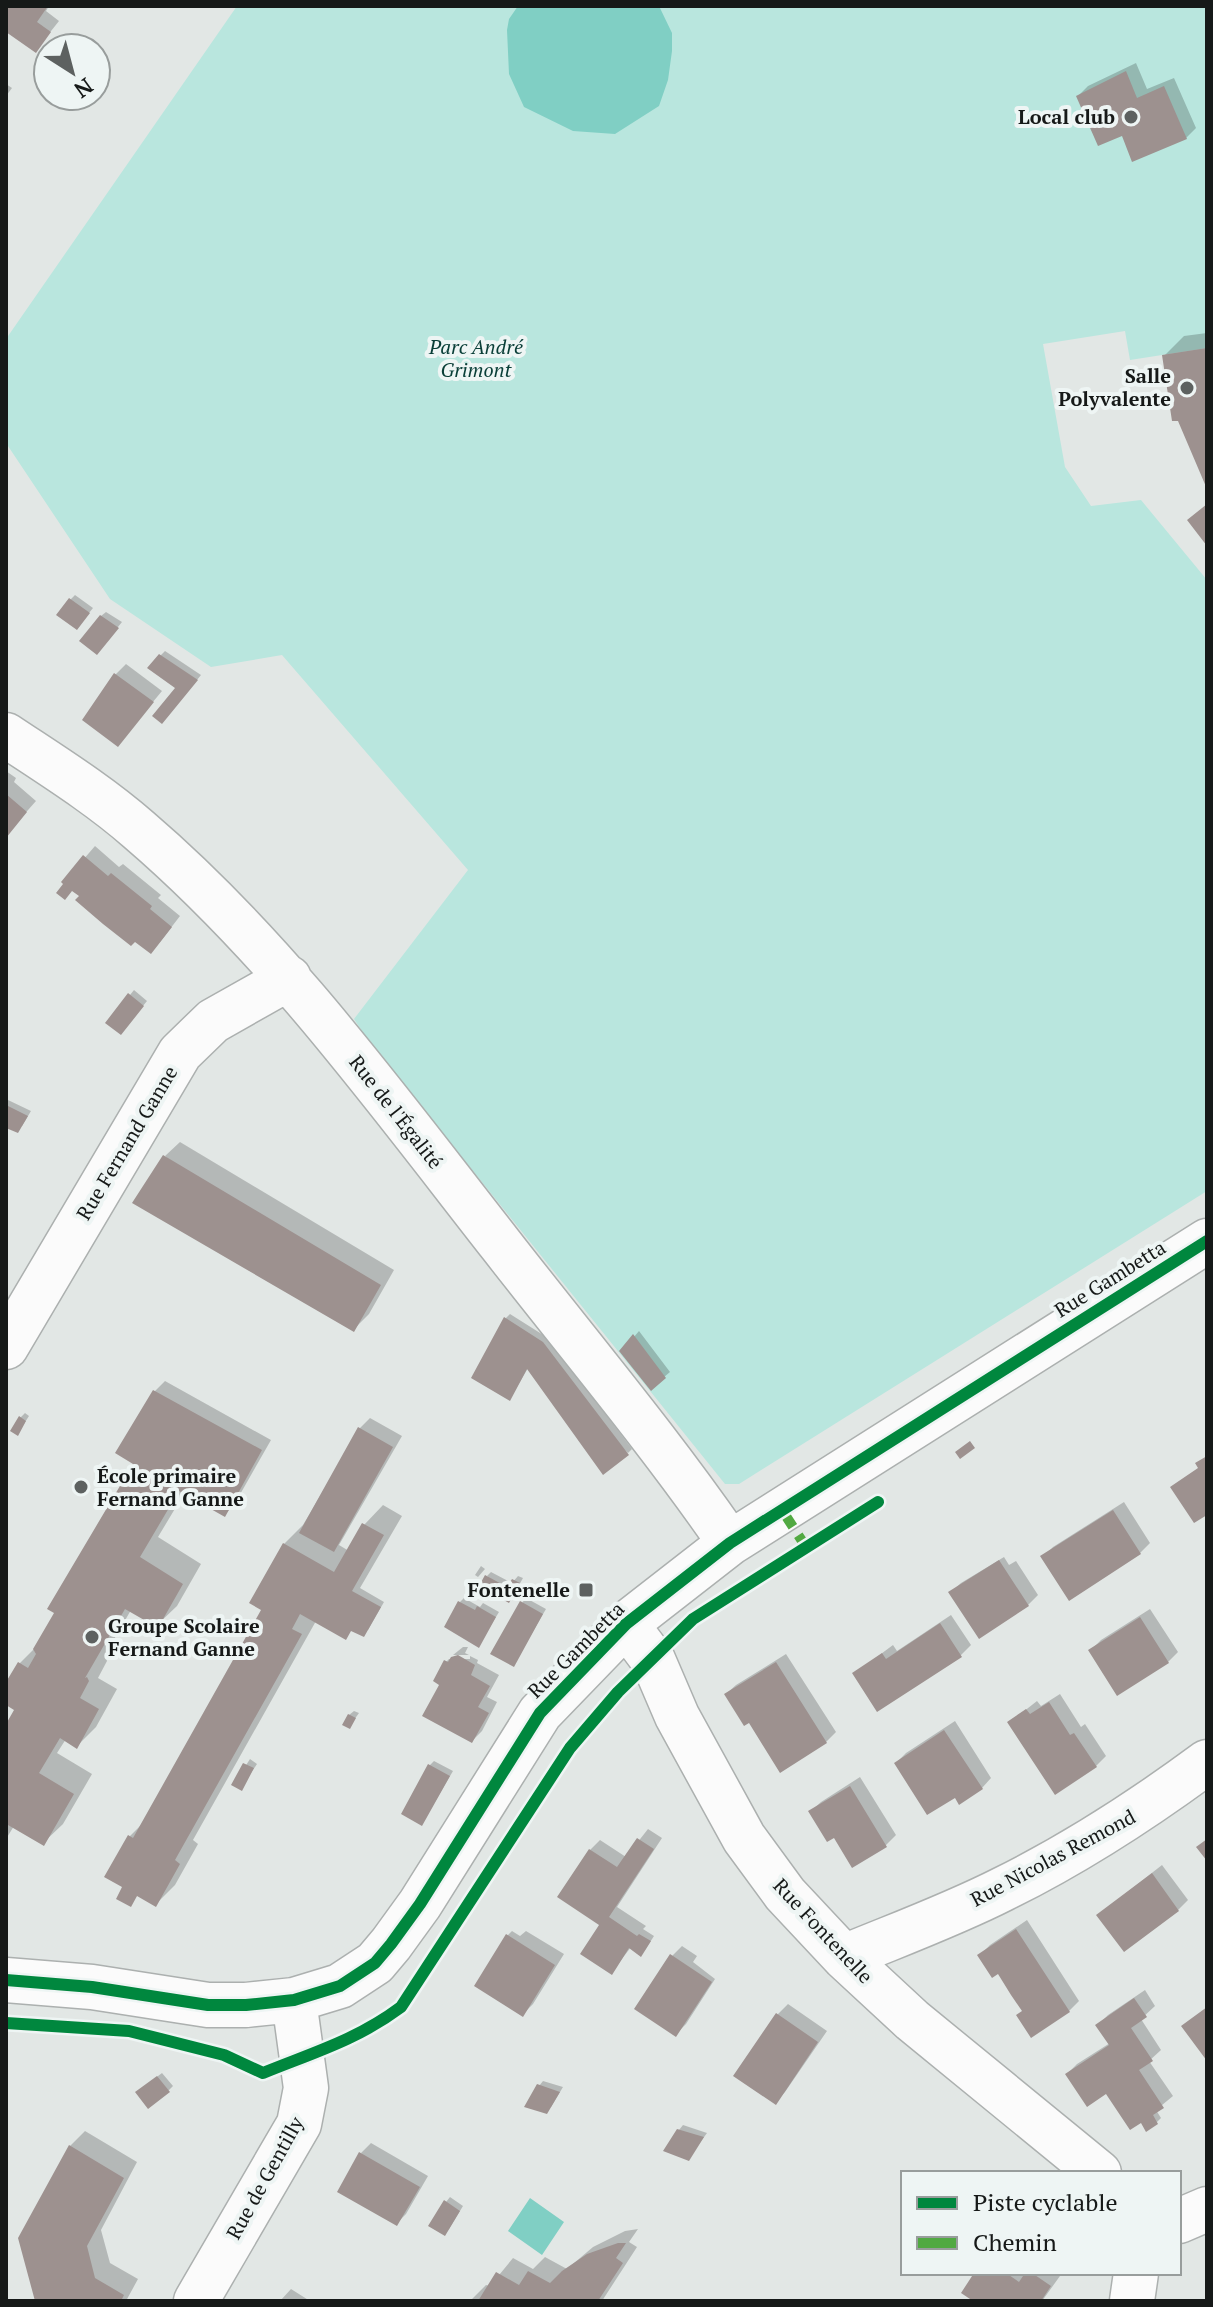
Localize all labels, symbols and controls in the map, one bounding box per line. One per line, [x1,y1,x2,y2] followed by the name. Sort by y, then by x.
[32,32,112,112] north arrow
[69,72,99,105] text: N
[1018,103,1115,130] place label: Local club
[1122,108,1140,126] marker: Local club
[428,333,524,383] park label: Parc André Grimont
[1058,362,1171,412] place label: Salle Polyvalente
[1178,379,1196,397] marker: Salle Polyvalente
[343,1049,449,1174] street label: Rue de l'Égalité
[70,1061,183,1225] street label: Rue Fernand Ganne
[1049,1234,1170,1323] street label: Rue Gambetta
[97,1462,244,1512] place label: École primaire Fernand Ganne
[72,1478,90,1496] marker: École primaire Fernand Ganne
[467,1576,570,1603] place label: Fontenelle
[577,1581,595,1599] marker: Fontenelle
[522,1596,630,1704] street label: Rue Gambetta
[108,1612,260,1662] place label: Groupe Scolaire Fernand Ganne
[83,1628,101,1646] marker: Groupe Scolaire Fernand Ganne
[966,1803,1140,1912] street label: Rue Nicolas Remond
[768,1872,879,1989] street label: Rue Fontenelle
[220,2111,310,2244] street label: Rue de Gentilly
[901,2171,1181,2275] legend
[973,2186,1118,2218] text: Piste cyclable
[973,2226,1057,2258] text: Chemin

